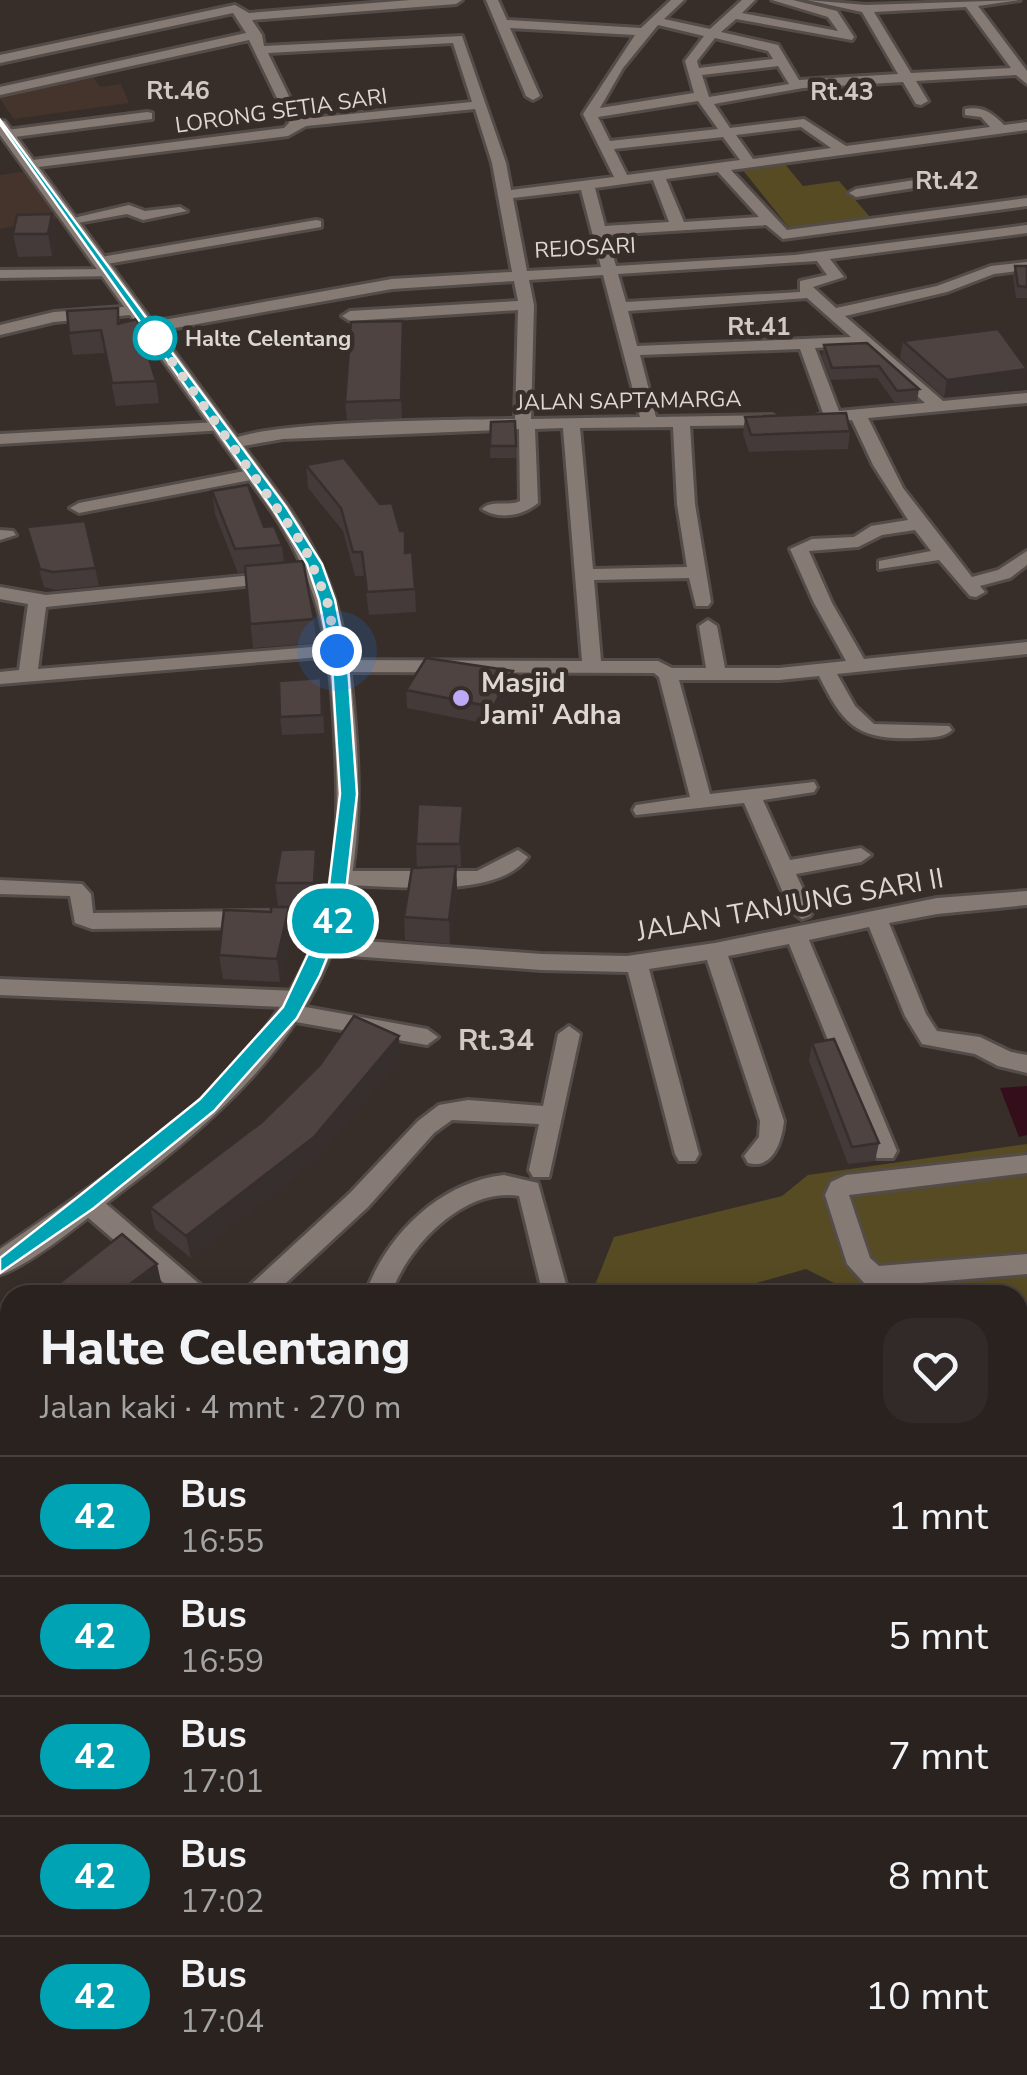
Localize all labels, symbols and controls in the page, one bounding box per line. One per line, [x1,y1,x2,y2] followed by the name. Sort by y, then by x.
[146,74,210,108] district label: Rt.46
[810,75,874,109] district label: Rt.43
[173,81,389,141] street label: LORONG SETIA SARI
[915,164,979,198] district label: Rt.42
[534,230,637,266] street label: REJOSARI
[727,310,791,344] district label: Rt.41
[134,317,176,359] marker: Halte Celentang
[185,324,351,354] place label: Halte Celentang
[515,384,742,418] street label: JALAN SAPTAMARGA
[312,626,362,676] your location
[480,664,621,734] place label: Masjid Jami' Adha
[450,687,472,709] marker: Masjid Jami' Adha
[633,859,947,951] street label: JALAN TANJUNG SARI II
[288,888,378,954] line badge: 42
[312,898,354,945] text: 42
[458,1020,534,1061] district label: Rt.34
[40,1315,411,1381] text: Halte Celentang
[883,1318,988,1423] button: heart
[40,1386,401,1429] text: Jalan kaki · 4 mnt · 270 m
[180,1469,247,1520] text: Bus
[888,1491,988,1542] text: 1 mnt
[74,1493,116,1540] text: 42
[180,1520,264,1563] text: 16:55
[180,1589,247,1640] text: Bus
[888,1611,988,1662] text: 5 mnt
[74,1613,116,1660] text: 42
[180,1640,264,1683] text: 16:59
[180,1709,247,1760] text: Bus
[888,1731,988,1782] text: 7 mnt
[74,1733,116,1780] text: 42
[180,1760,264,1803] text: 17:01
[180,1829,247,1880] text: Bus
[888,1851,988,1902] text: 8 mnt
[74,1853,116,1900] text: 42
[180,1880,264,1923] text: 17:02
[180,1949,247,2000] text: Bus
[865,1971,988,2022] text: 10 mnt
[74,1973,116,2020] text: 42
[180,2000,264,2043] text: 17:04

